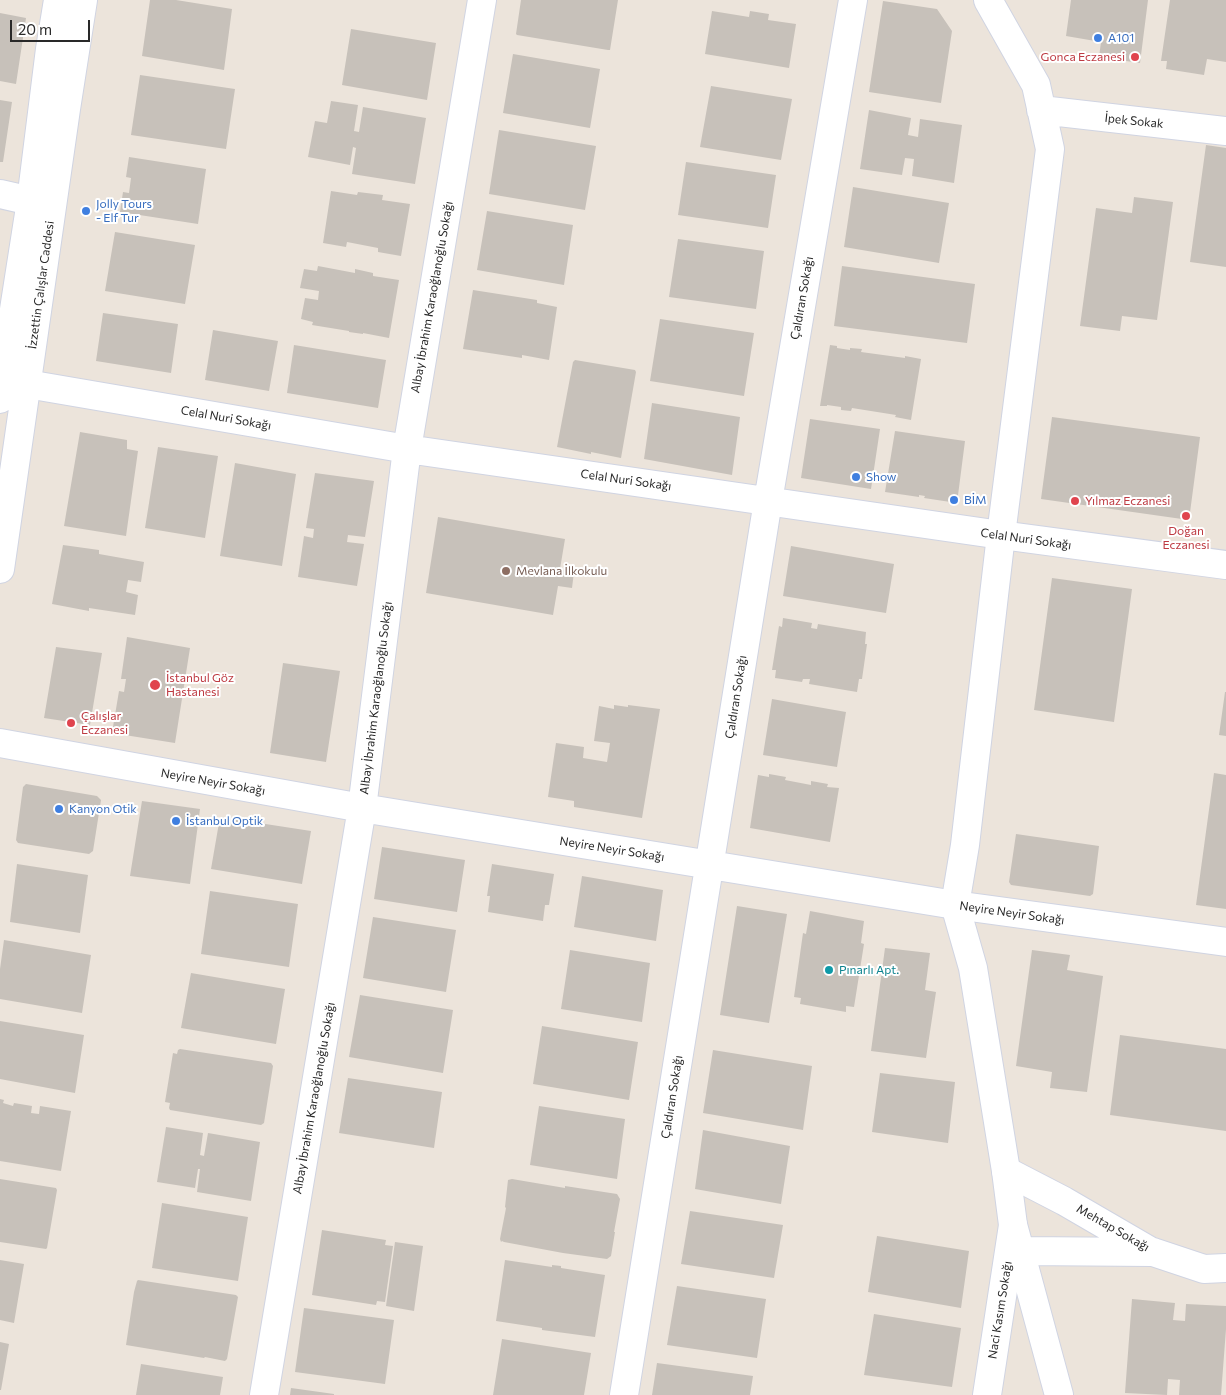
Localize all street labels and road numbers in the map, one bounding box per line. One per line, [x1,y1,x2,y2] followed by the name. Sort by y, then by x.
[1104,111,1164,131] street label: İpek Sokak
[408,200,456,394] street label: Albay İbrahim Karaoğlanoğlu Sokağı
[25,220,57,350] street label: İzzettin Çalışlar Caddesi
[788,255,816,341] street label: Çaldıran Sokağı
[180,403,272,433] street label: Celal Nuri Sokağı
[580,466,672,494] street label: Celal Nuri Sokağı
[980,525,1072,553] street label: Celal Nuri Sokağı
[357,601,395,795] street label: Albay İbrahim Karaoğlanoğlu Sokağı
[722,654,750,740] street label: Çaldıran Sokağı
[160,766,266,798] street label: Neyire Neyir Sokağı
[559,834,665,864] street label: Neyire Neyir Sokağı
[959,898,1065,928] street label: Neyire Neyir Sokağı
[290,1001,338,1195] street label: Albay İbrahim Karaoğlanoğlu Sokağı
[658,1054,686,1140] street label: Çaldıran Sokağı
[1074,1201,1152,1255] street label: Mehtap Sokağı
[985,1260,1015,1360] street label: Naci Kasım Sokağı

